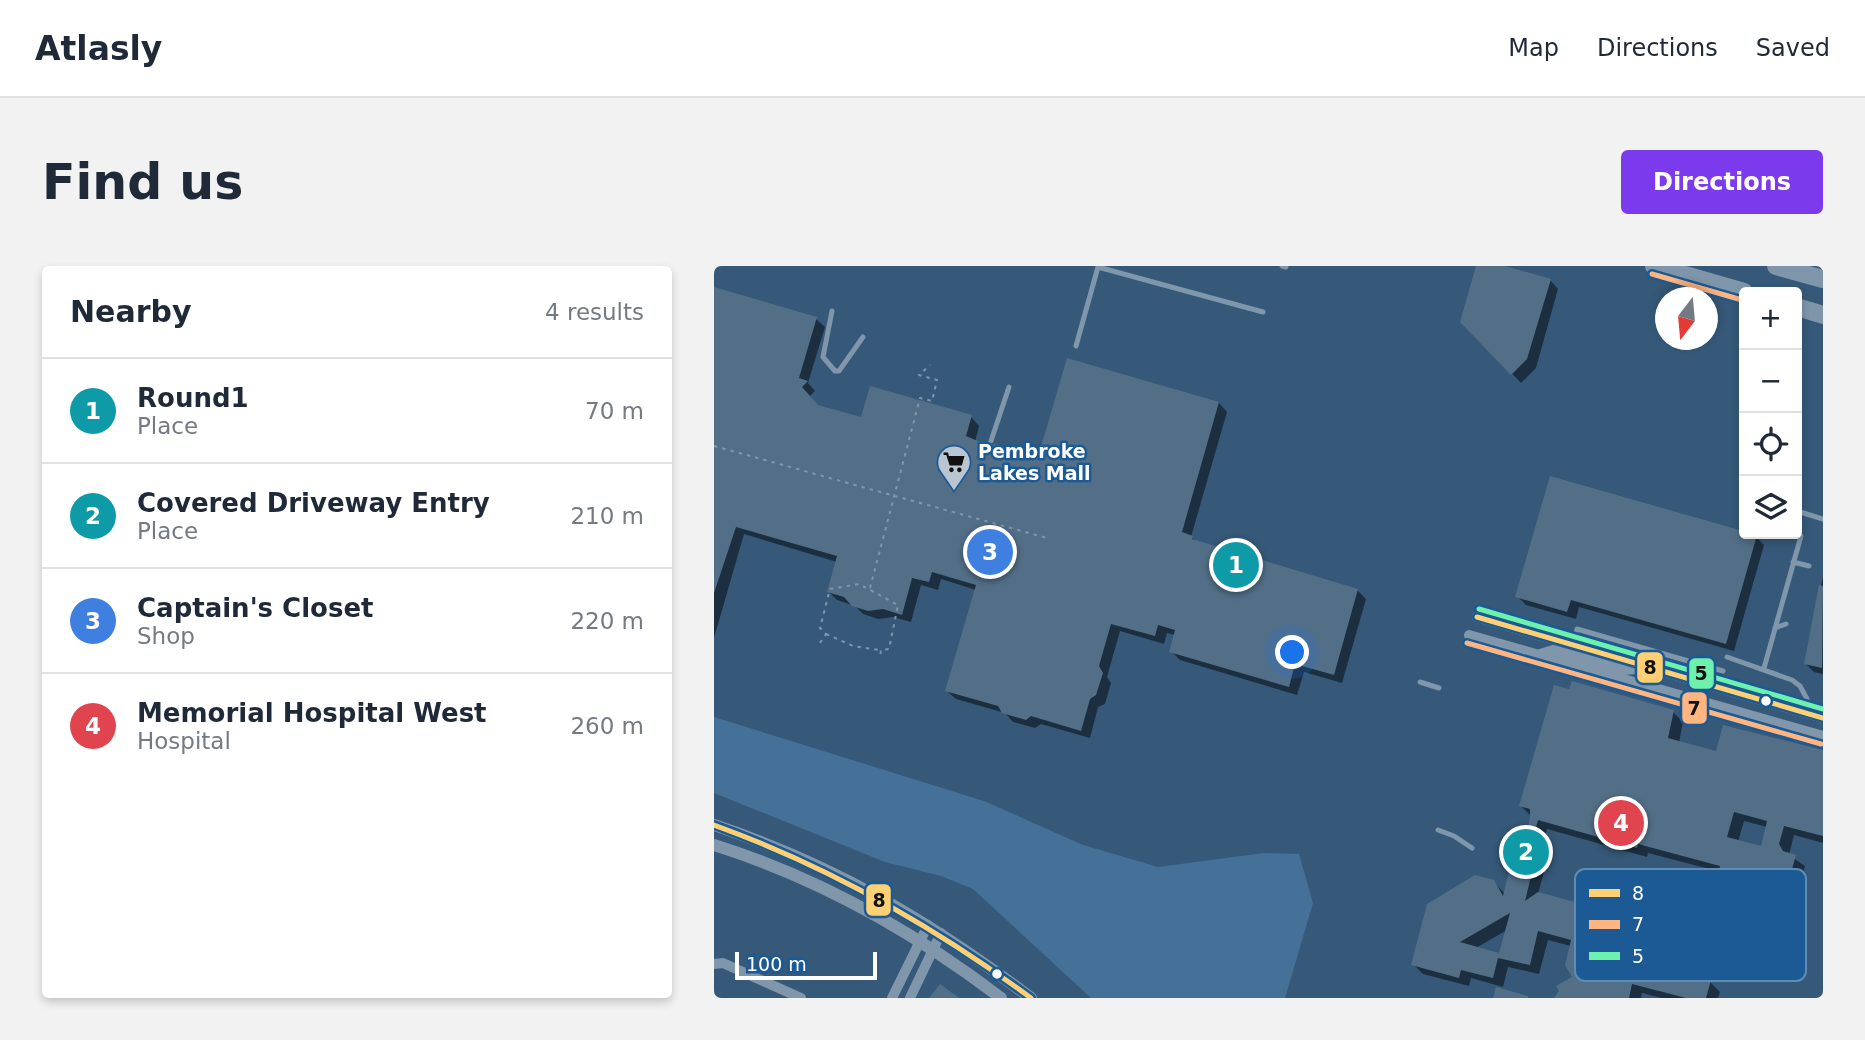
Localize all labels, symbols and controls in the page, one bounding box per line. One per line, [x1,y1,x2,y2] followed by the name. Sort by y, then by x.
[35,29,162,68] text: Atlasly
[1508,34,1559,62] text: Map
[1597,34,1718,62] text: Directions
[1756,34,1830,62] text: Saved
[1621,150,1823,214] button: Directions
[42,154,243,211] text: Find us
[1655,287,1718,350] north arrow
[1739,287,1802,539] map controls
[1739,287,1802,350] button: +
[70,294,192,329] text: Nearby
[545,299,644,325] text: 4 results
[1739,350,1802,413] button: −
[137,383,249,413] text: Round1
[85,398,101,424] text: 1
[585,398,644,424] text: 70 m
[137,413,198,439] text: Place
[1739,413,1802,476] button: locate
[978,440,1091,484] place label: Pembroke Lakes Mall
[935,443,973,492] supermarket icon: Pembroke Lakes Mall
[1739,476,1802,539] button: layers
[137,488,490,518] text: Covered Driveway Entry
[85,503,101,529] text: 2
[570,503,644,529] text: 210 m
[137,518,198,544] text: Place
[967,526,1013,578] pin: 3
[1213,539,1259,591] pin: 1
[137,593,374,623] text: Captain's Closet
[85,608,101,634] text: 3
[570,608,644,634] text: 220 m
[137,623,195,649] text: Shop
[1275,635,1309,669] your location
[1636,651,1664,684] line badge: 8
[1643,656,1657,678] text: 8
[1688,657,1715,690] line badge: 5
[1694,662,1708,684] text: 5
[1681,691,1708,725] line badge: 7
[1759,694,1773,708] unlabelled marker
[1687,697,1701,719] text: 7
[137,698,487,728] text: Memorial Hospital West
[85,713,101,739] text: 4
[570,713,644,739] text: 260 m
[137,728,231,754] text: Hospital
[1598,797,1644,849] pin: 4
[1503,826,1549,878] pin: 2
[1575,869,1806,981] legend
[1632,882,1644,904] text: 8
[865,883,892,917] line badge: 8
[872,889,886,911] text: 8
[1632,913,1644,935] text: 7
[1632,945,1644,967] text: 5
[735,949,877,981] scale bar
[746,953,807,975] text: 100 m
[990,967,1004,981] unlabelled marker

